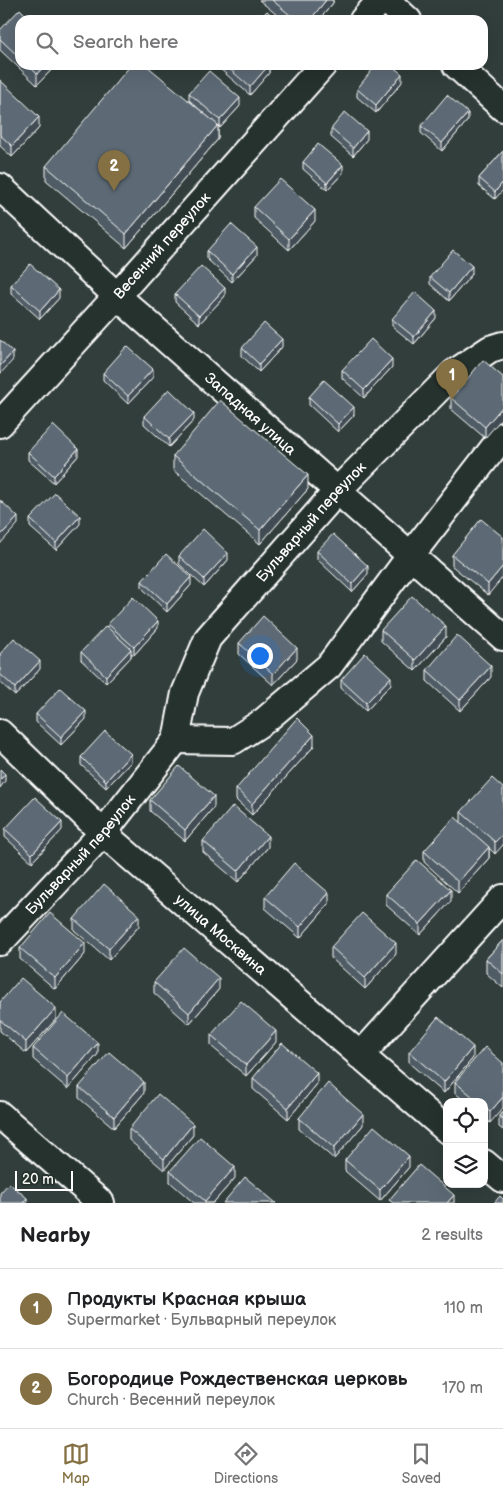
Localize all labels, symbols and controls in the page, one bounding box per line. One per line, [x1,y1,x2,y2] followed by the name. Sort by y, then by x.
[15,15,488,70] search box
[33,29,61,57] icon: search
[73,31,178,54] text: Search here
[98,150,130,191] pin: 2
[109,188,215,303] street label: Весенний переулок
[436,359,468,400] pin: 1
[201,368,300,459] street label: Западная улица
[252,458,370,586] street label: Бульварный переулок
[247,643,273,669] your location
[21,790,139,919] street label: Бульварный переулок
[171,890,270,979] street label: улица Москвина
[443,1098,488,1188] map controls
[443,1098,488,1143] button: locate
[443,1143,488,1188] button: layers
[15,1168,72,1191] scale bar
[22,1171,54,1188] text: 20 m
[20,1223,90,1248] text: Nearby
[421,1226,483,1245] text: 2 results
[67,1288,306,1311] text: Продукты Красная крыша
[33,1299,39,1318] text: 1
[444,1299,483,1318] text: 110 m
[67,1311,336,1330] text: Supermarket · Бульварный переулок
[67,1368,408,1391] text: Богородице Рождественская церковь
[31,1379,41,1398] text: 2
[442,1379,483,1398] text: 170 m
[67,1391,275,1410] text: Church · Весенний переулок
[62,1440,90,1487] tab: Map
[214,1440,278,1487] tab: Directions
[402,1440,441,1487] tab: Saved

